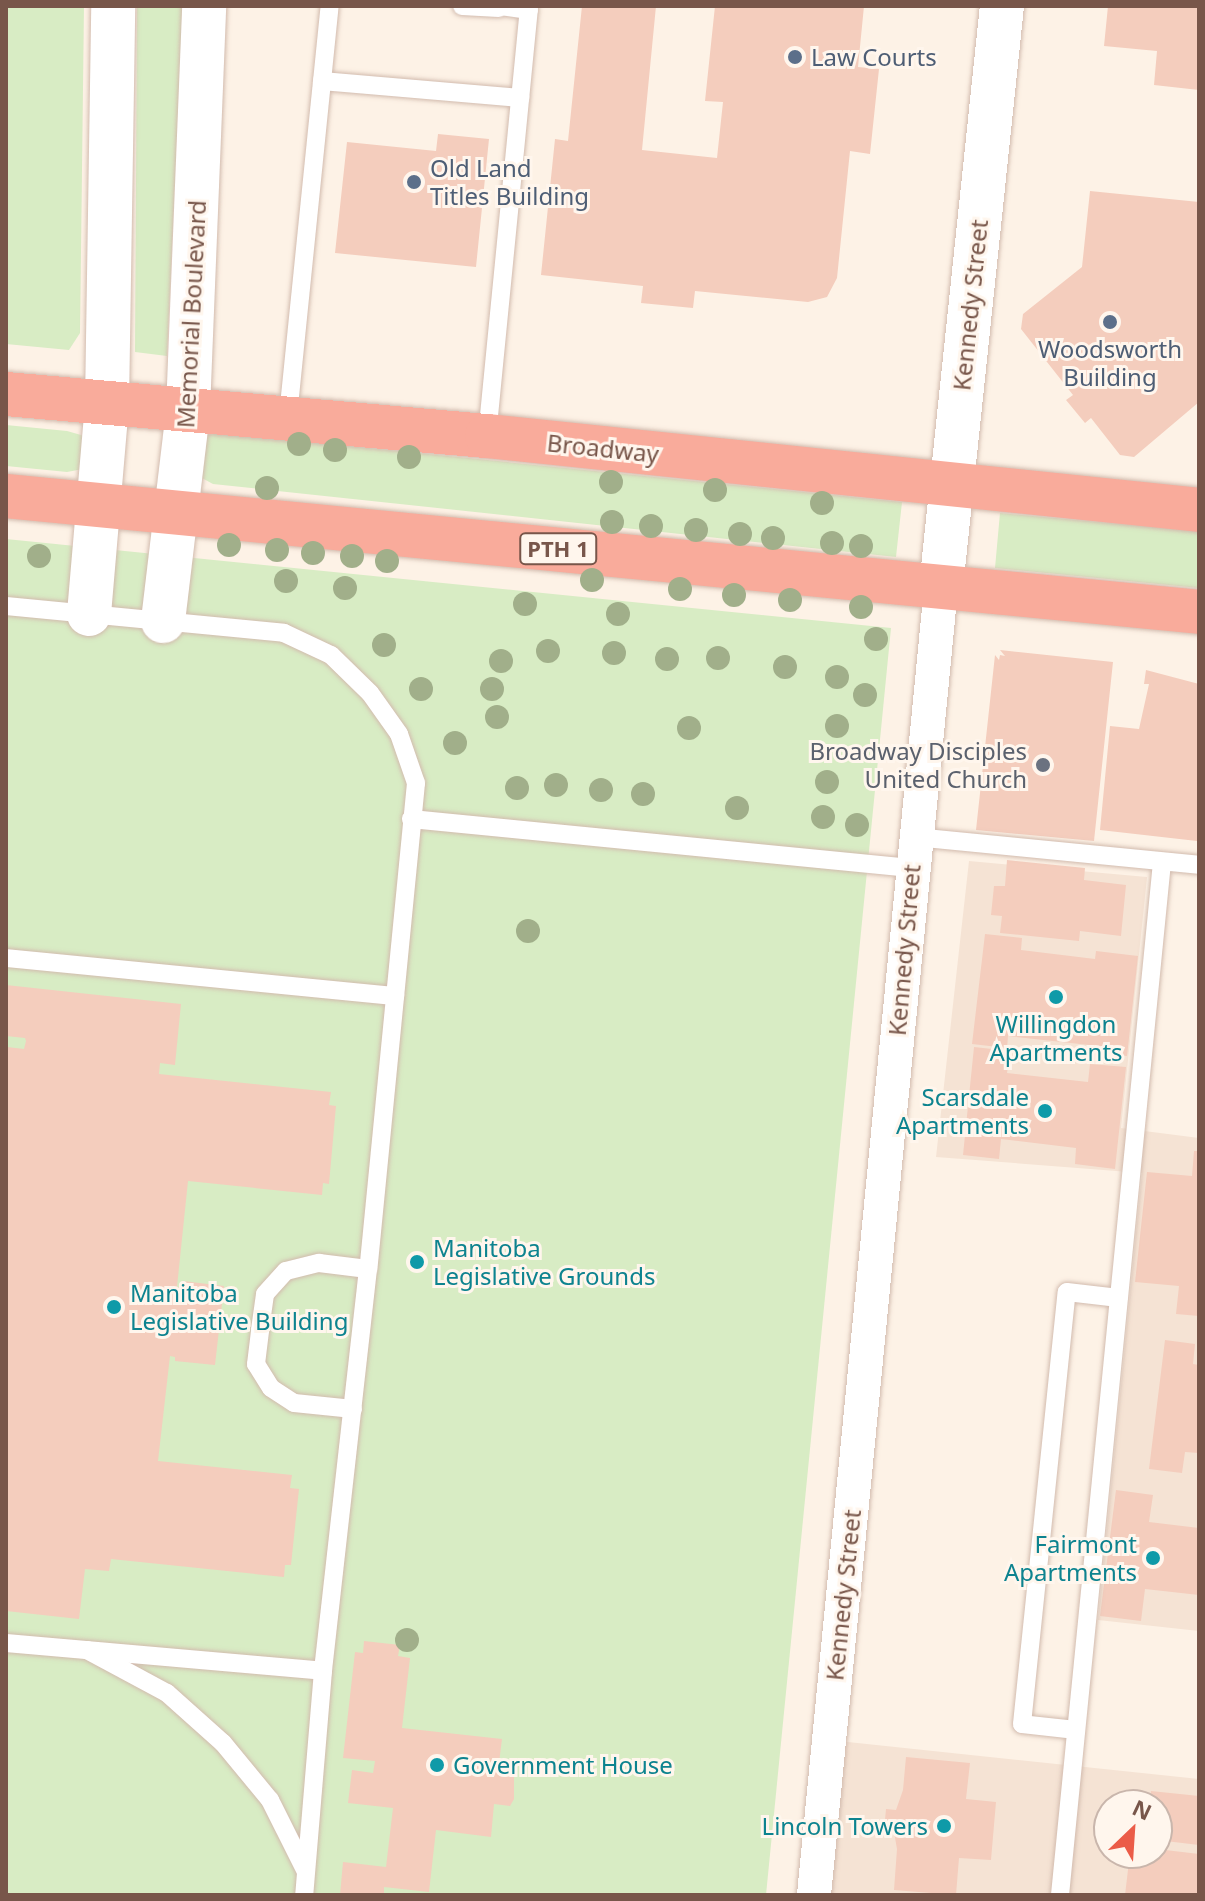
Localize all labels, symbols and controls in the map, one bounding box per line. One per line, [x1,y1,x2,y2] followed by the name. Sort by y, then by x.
[811,43,937,71] place label: Law Courts
[786,48,804,66] marker: Law Courts
[430,154,589,210] place label: Old Land Titles Building
[405,173,423,191] marker: Old Land Titles Building
[171,199,211,429] street label: Memorial Boulevard
[947,218,993,392] street label: Kennedy Street
[1101,313,1119,331] marker: Woodsworth Building
[1038,335,1182,391] place label: Woodsworth Building
[546,428,660,468] street label: Broadway
[518,531,598,567] road number: PTH 1
[810,737,1027,793] place label: Broadway Disciples United Church
[1034,756,1052,774] marker: Broadway Disciples United Church
[882,863,926,1037] street label: Kennedy Street
[1047,988,1065,1006] marker: Willingdon Apartments
[989,1010,1123,1066] place label: Willingdon Apartments
[896,1083,1029,1139] place label: Scarsdale Apartments
[1036,1102,1054,1120] marker: Scarsdale Apartments
[433,1234,655,1290] place label: Manitoba Legislative Grounds
[408,1253,426,1271] marker: Manitoba Legislative Grounds
[130,1279,348,1335] place label: Manitoba Legislative Building
[105,1298,123,1316] marker: Manitoba Legislative Building
[820,1508,866,1682] street label: Kennedy Street
[1004,1530,1137,1586] place label: Fairmont Apartments
[1144,1549,1162,1567] marker: Fairmont Apartments
[453,1751,673,1779] place label: Government House
[428,1756,446,1774] marker: Government House
[1093,1789,1173,1869] north arrow
[1128,1792,1157,1826] text: N
[762,1812,928,1840] place label: Lincoln Towers
[935,1817,953,1835] marker: Lincoln Towers

